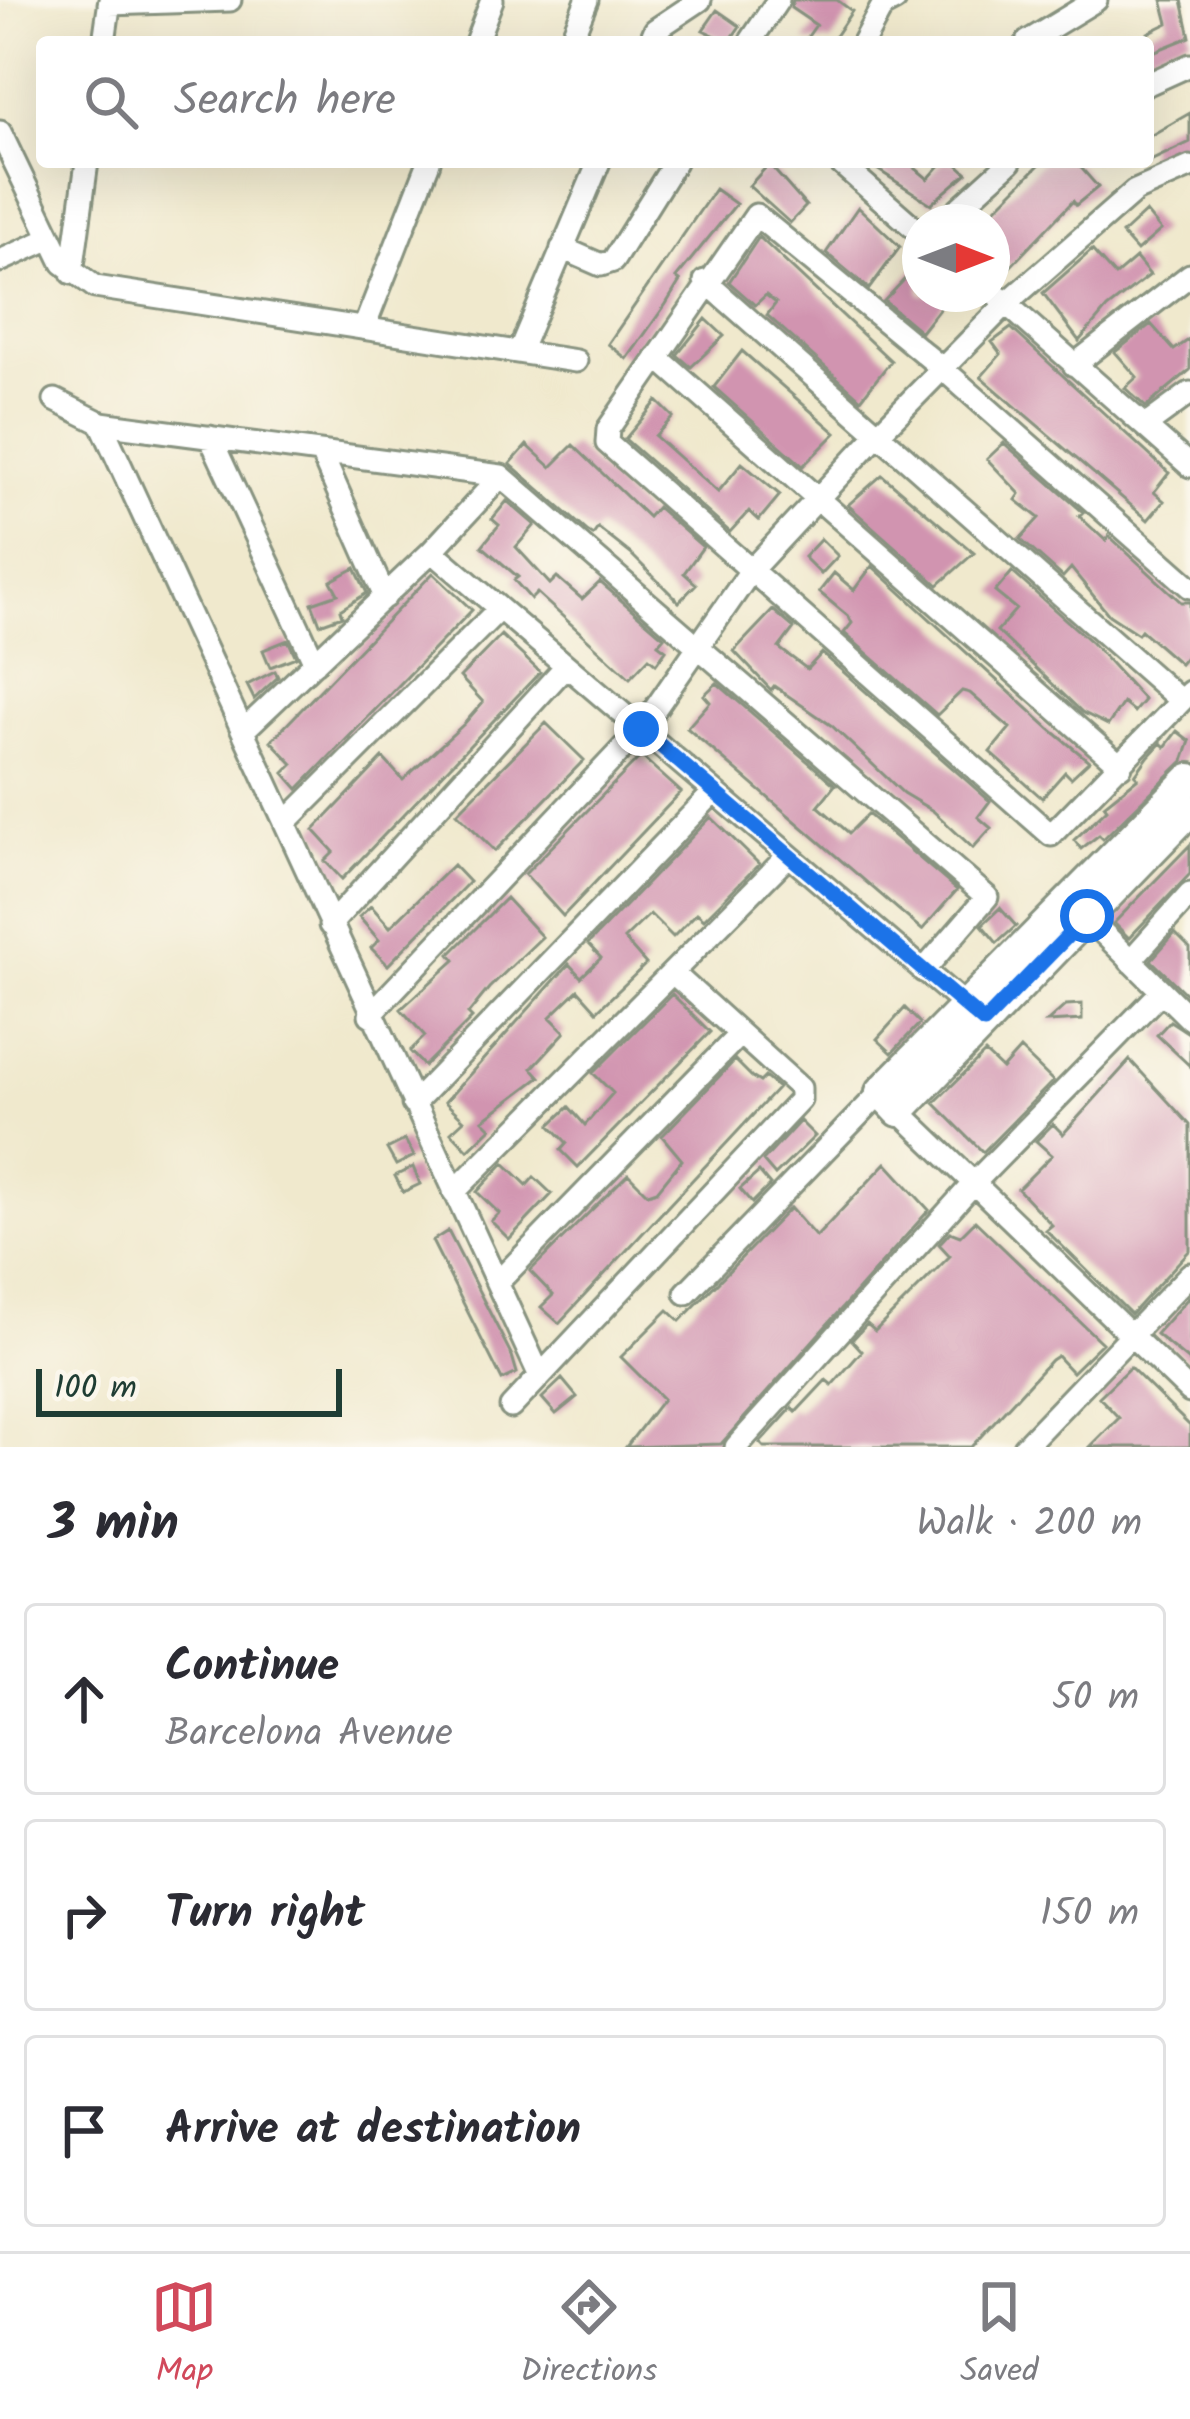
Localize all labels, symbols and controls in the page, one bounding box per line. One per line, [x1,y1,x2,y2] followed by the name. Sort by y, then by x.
[36,36,1154,168] search box
[174,66,396,138] text: Search here
[78,69,144,135] icon: search
[902,204,1010,312] north arrow
[614,702,668,756] route end
[1060,889,1114,943] route start
[36,1363,342,1416] scale bar
[54,1363,137,1416] text: 100 m
[48,1485,179,1566] text: 3 min
[917,1494,1142,1556] text: Walk · 200 m
[165,1632,339,1704] text: Continue
[51,1666,117,1732] icon: ahead
[1052,1668,1139,1730] text: 50 m
[165,1704,453,1766] text: Barcelona Avenue
[165,1879,365,1951] text: Turn right
[51,1882,117,1948] icon: right
[1040,1884,1139,1946] text: 150 m
[165,2095,581,2167] text: Arrive at destination
[51,2098,117,2164] icon: arrive
[151,2274,217,2399] tab: Map
[520,2274,657,2399] tab: Directions
[960,2274,1039,2399] tab: Saved

